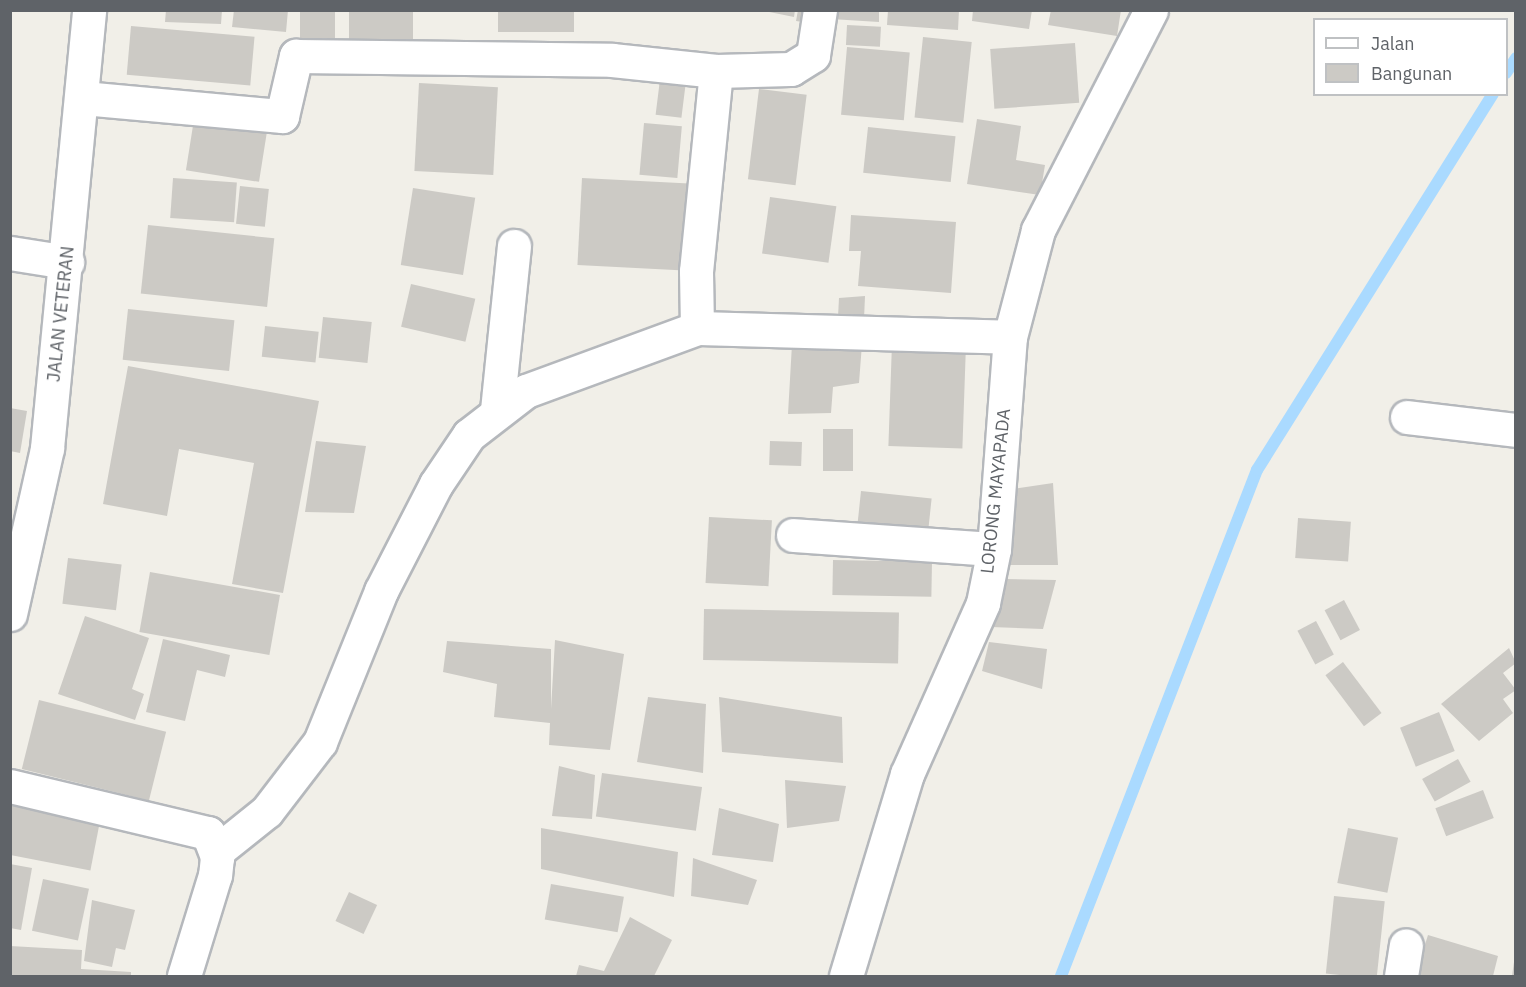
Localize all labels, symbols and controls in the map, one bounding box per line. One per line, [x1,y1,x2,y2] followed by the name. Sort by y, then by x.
[1313,18,1508,96] legend
[1371,32,1415,55] text: Jalan
[1371,62,1452,85] text: Bangunan
[43,245,79,383] street label: JALAN VETERAN
[977,407,1015,575] street label: LORONG MAYAPADA

